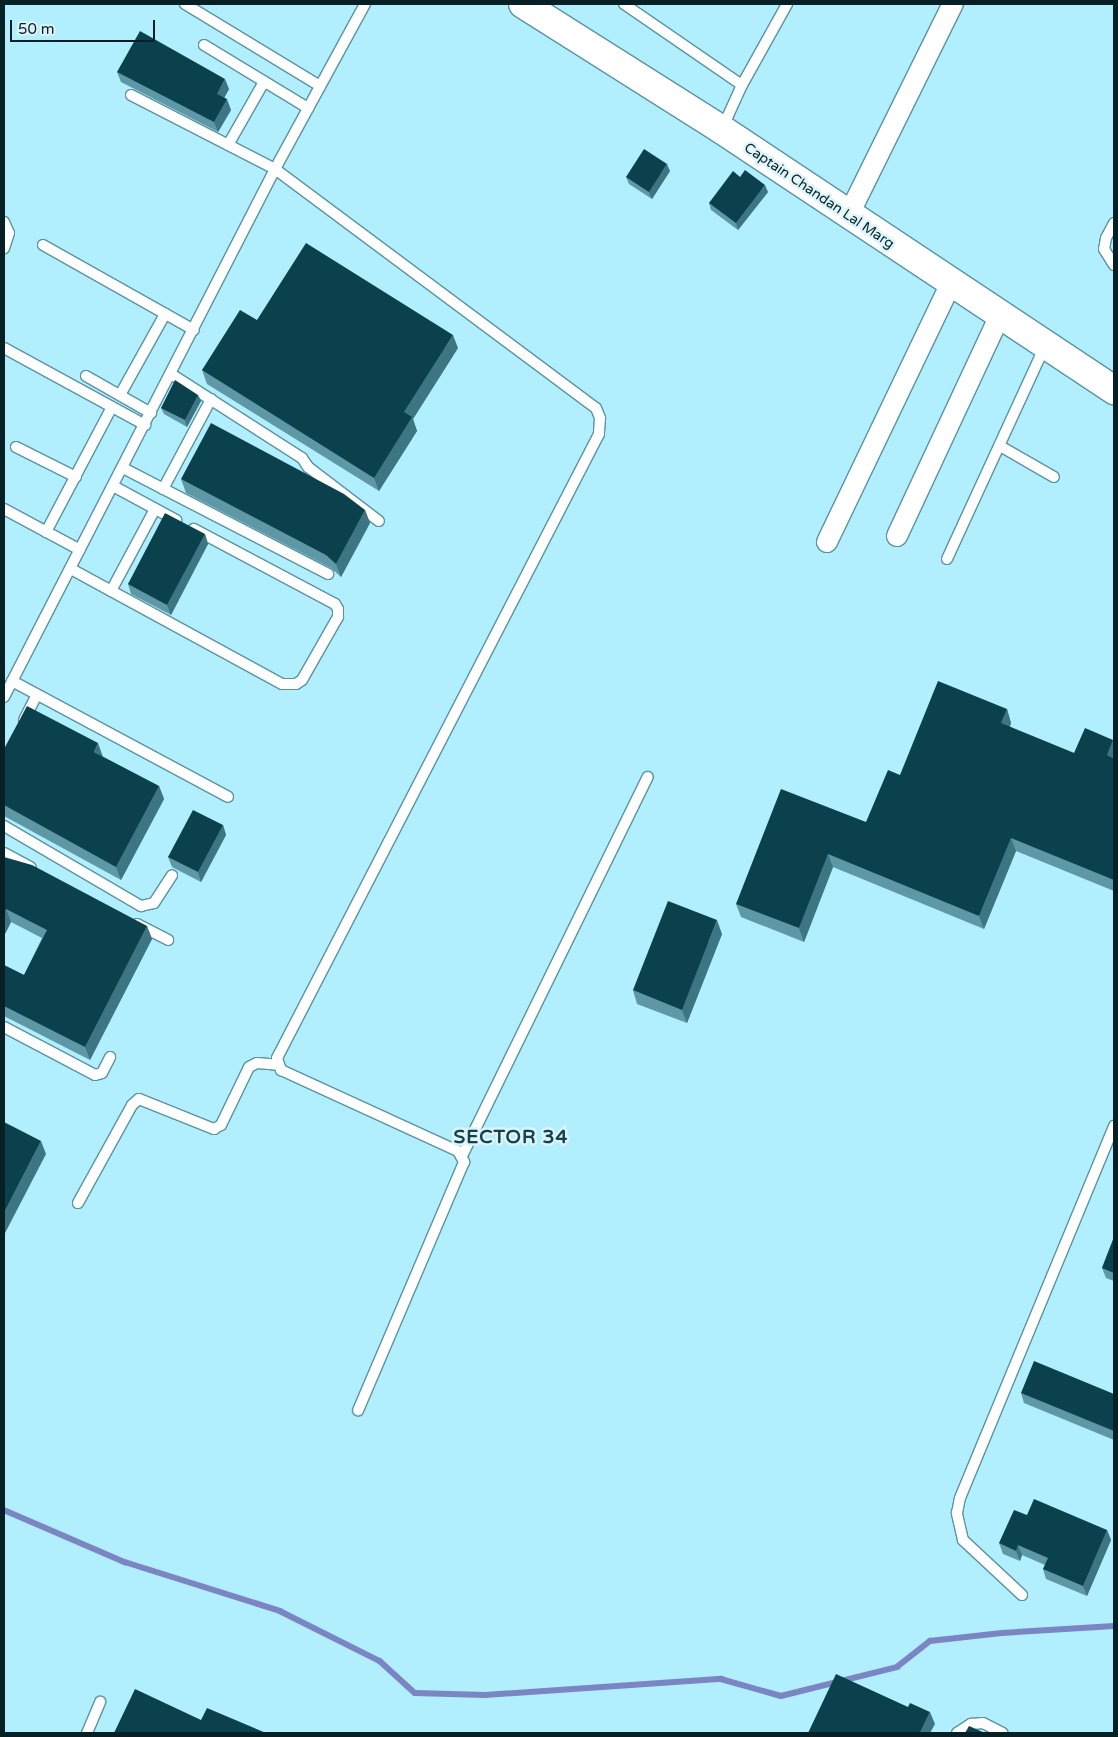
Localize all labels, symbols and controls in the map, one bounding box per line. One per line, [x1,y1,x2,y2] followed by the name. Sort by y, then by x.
[12,10,158,42] scale bar
[18,20,55,38] text: 50 m
[741,139,897,253] street label: Captain Chandan Lal Marg
[452,1127,570,1149] district label: SECTOR 34

